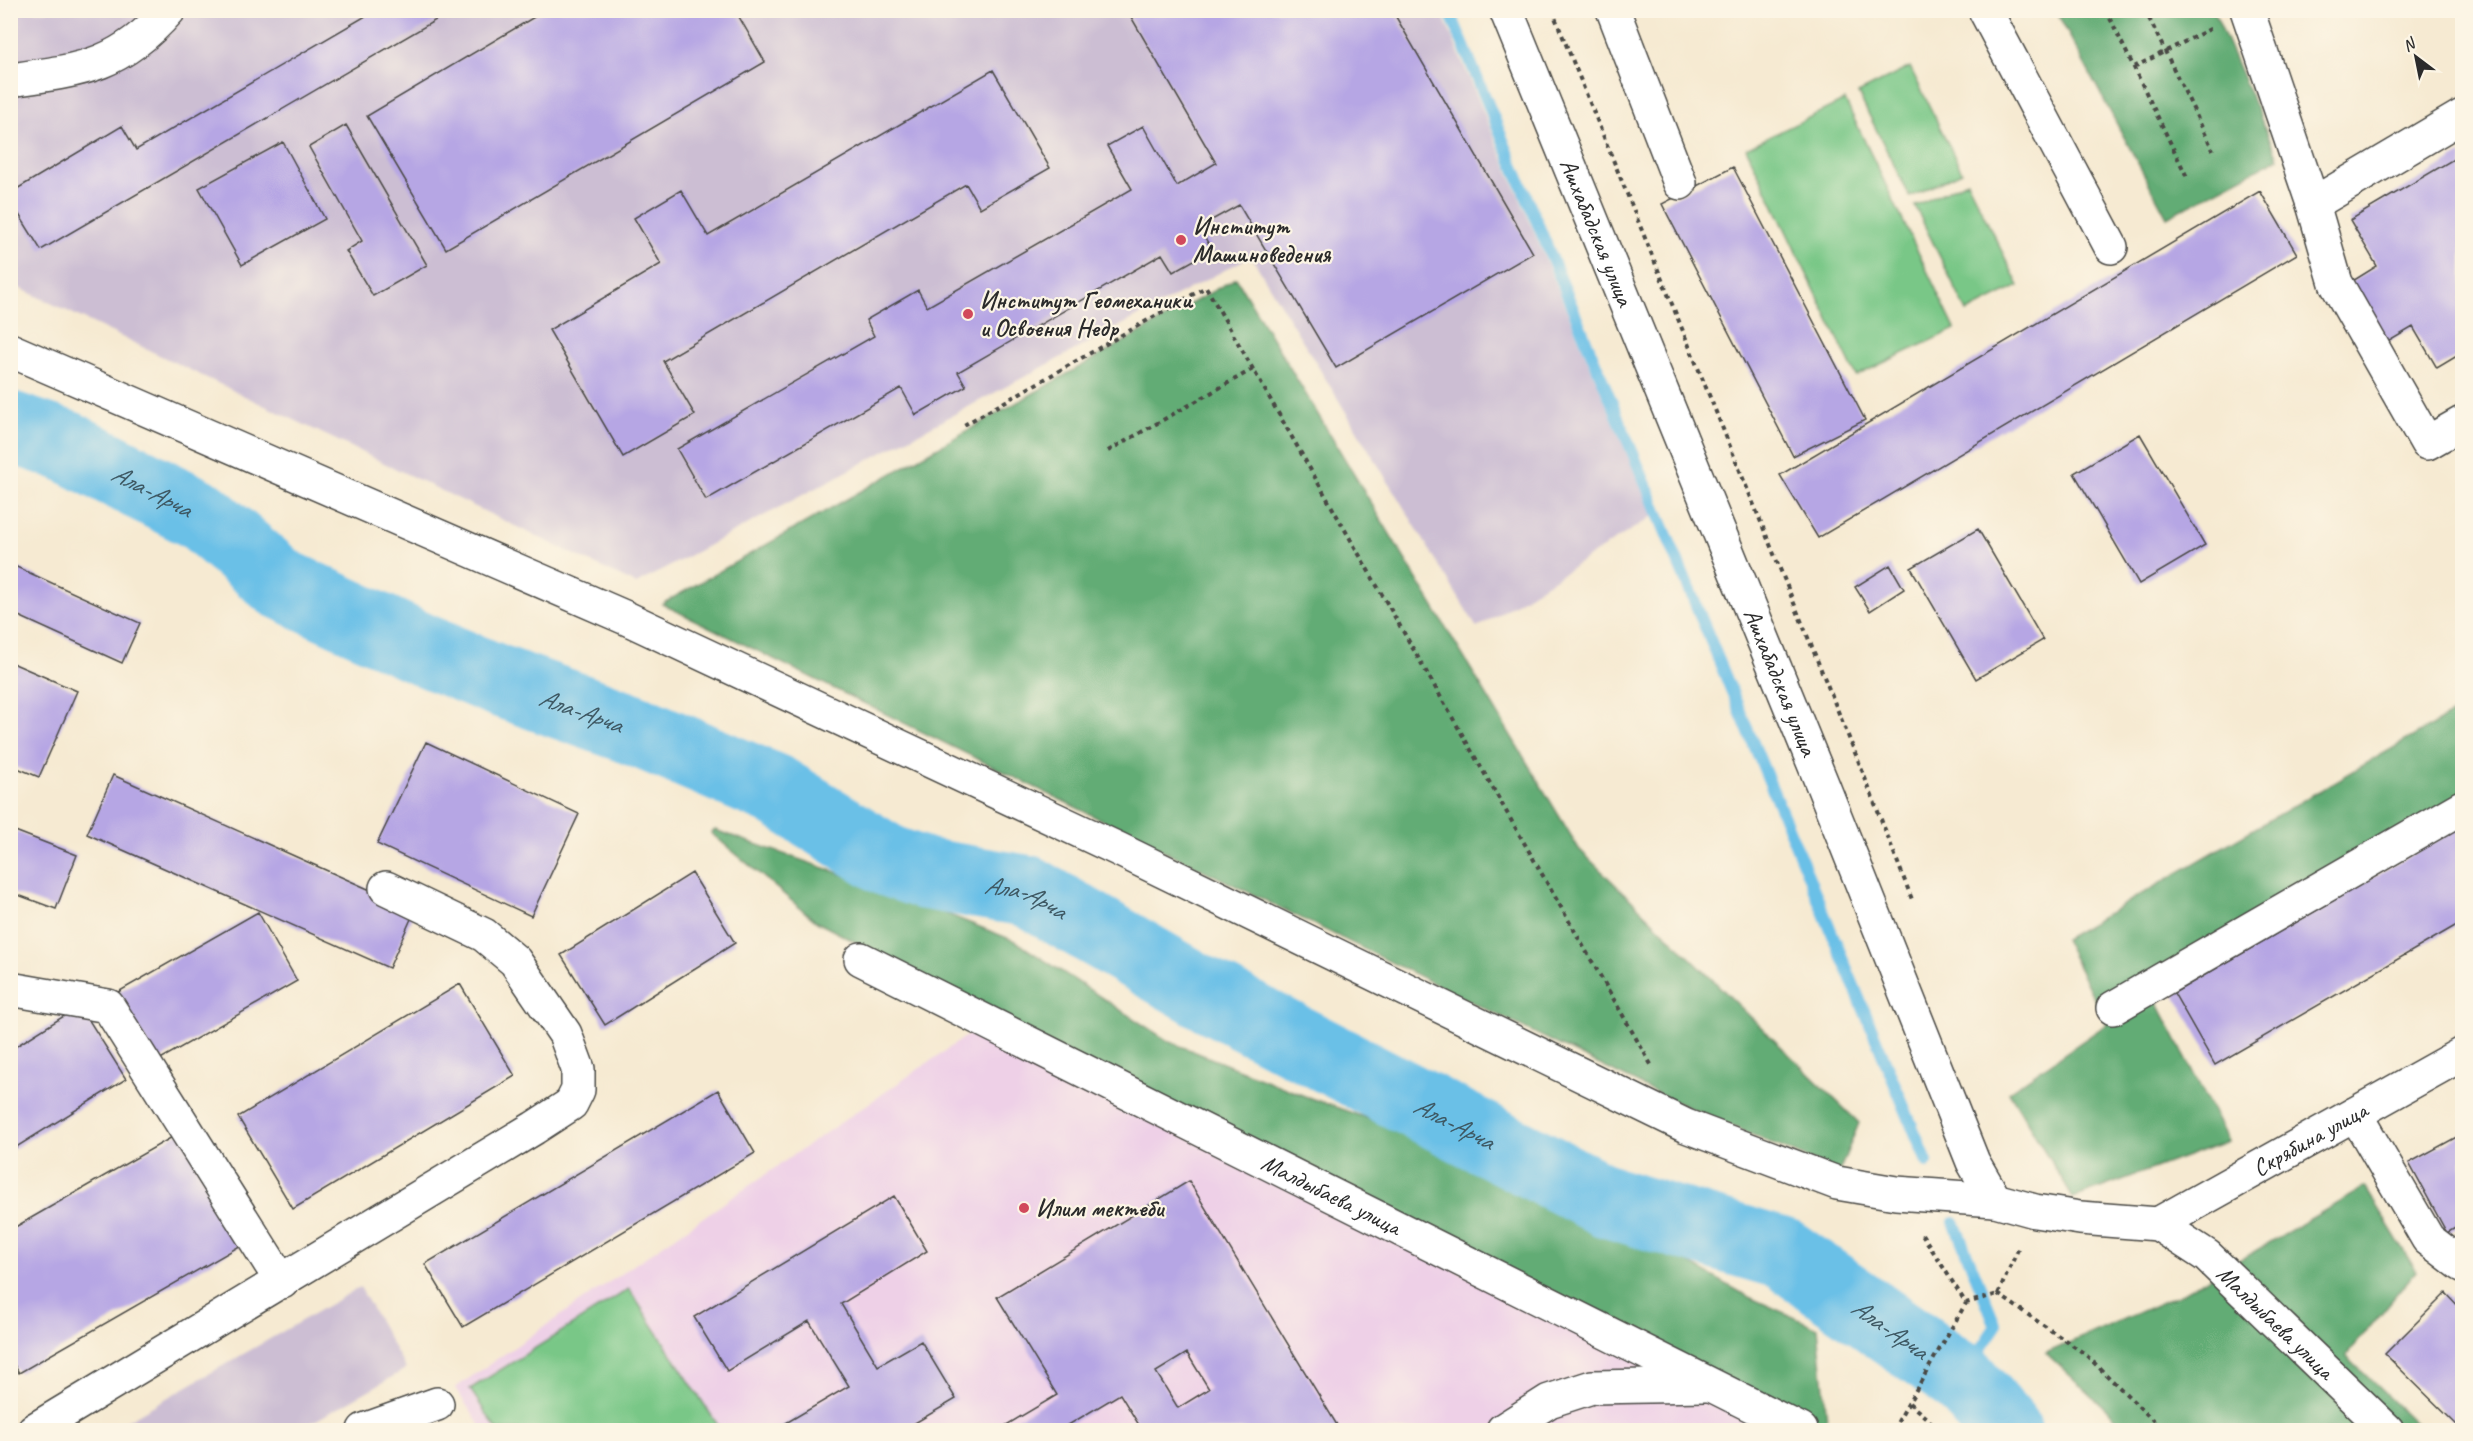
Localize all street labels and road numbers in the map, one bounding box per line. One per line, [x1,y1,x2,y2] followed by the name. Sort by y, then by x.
[1553,154,1641,312] street label: Ашхабадская улица
[1737,604,1825,762] street label: Ашхабадская улица
[2247,1094,2374,1183] street label: Скрябина улица
[1257,1147,1408,1243] street label: Малдыбаева улица
[2210,1259,2342,1387] street label: Малдыбаева улица

